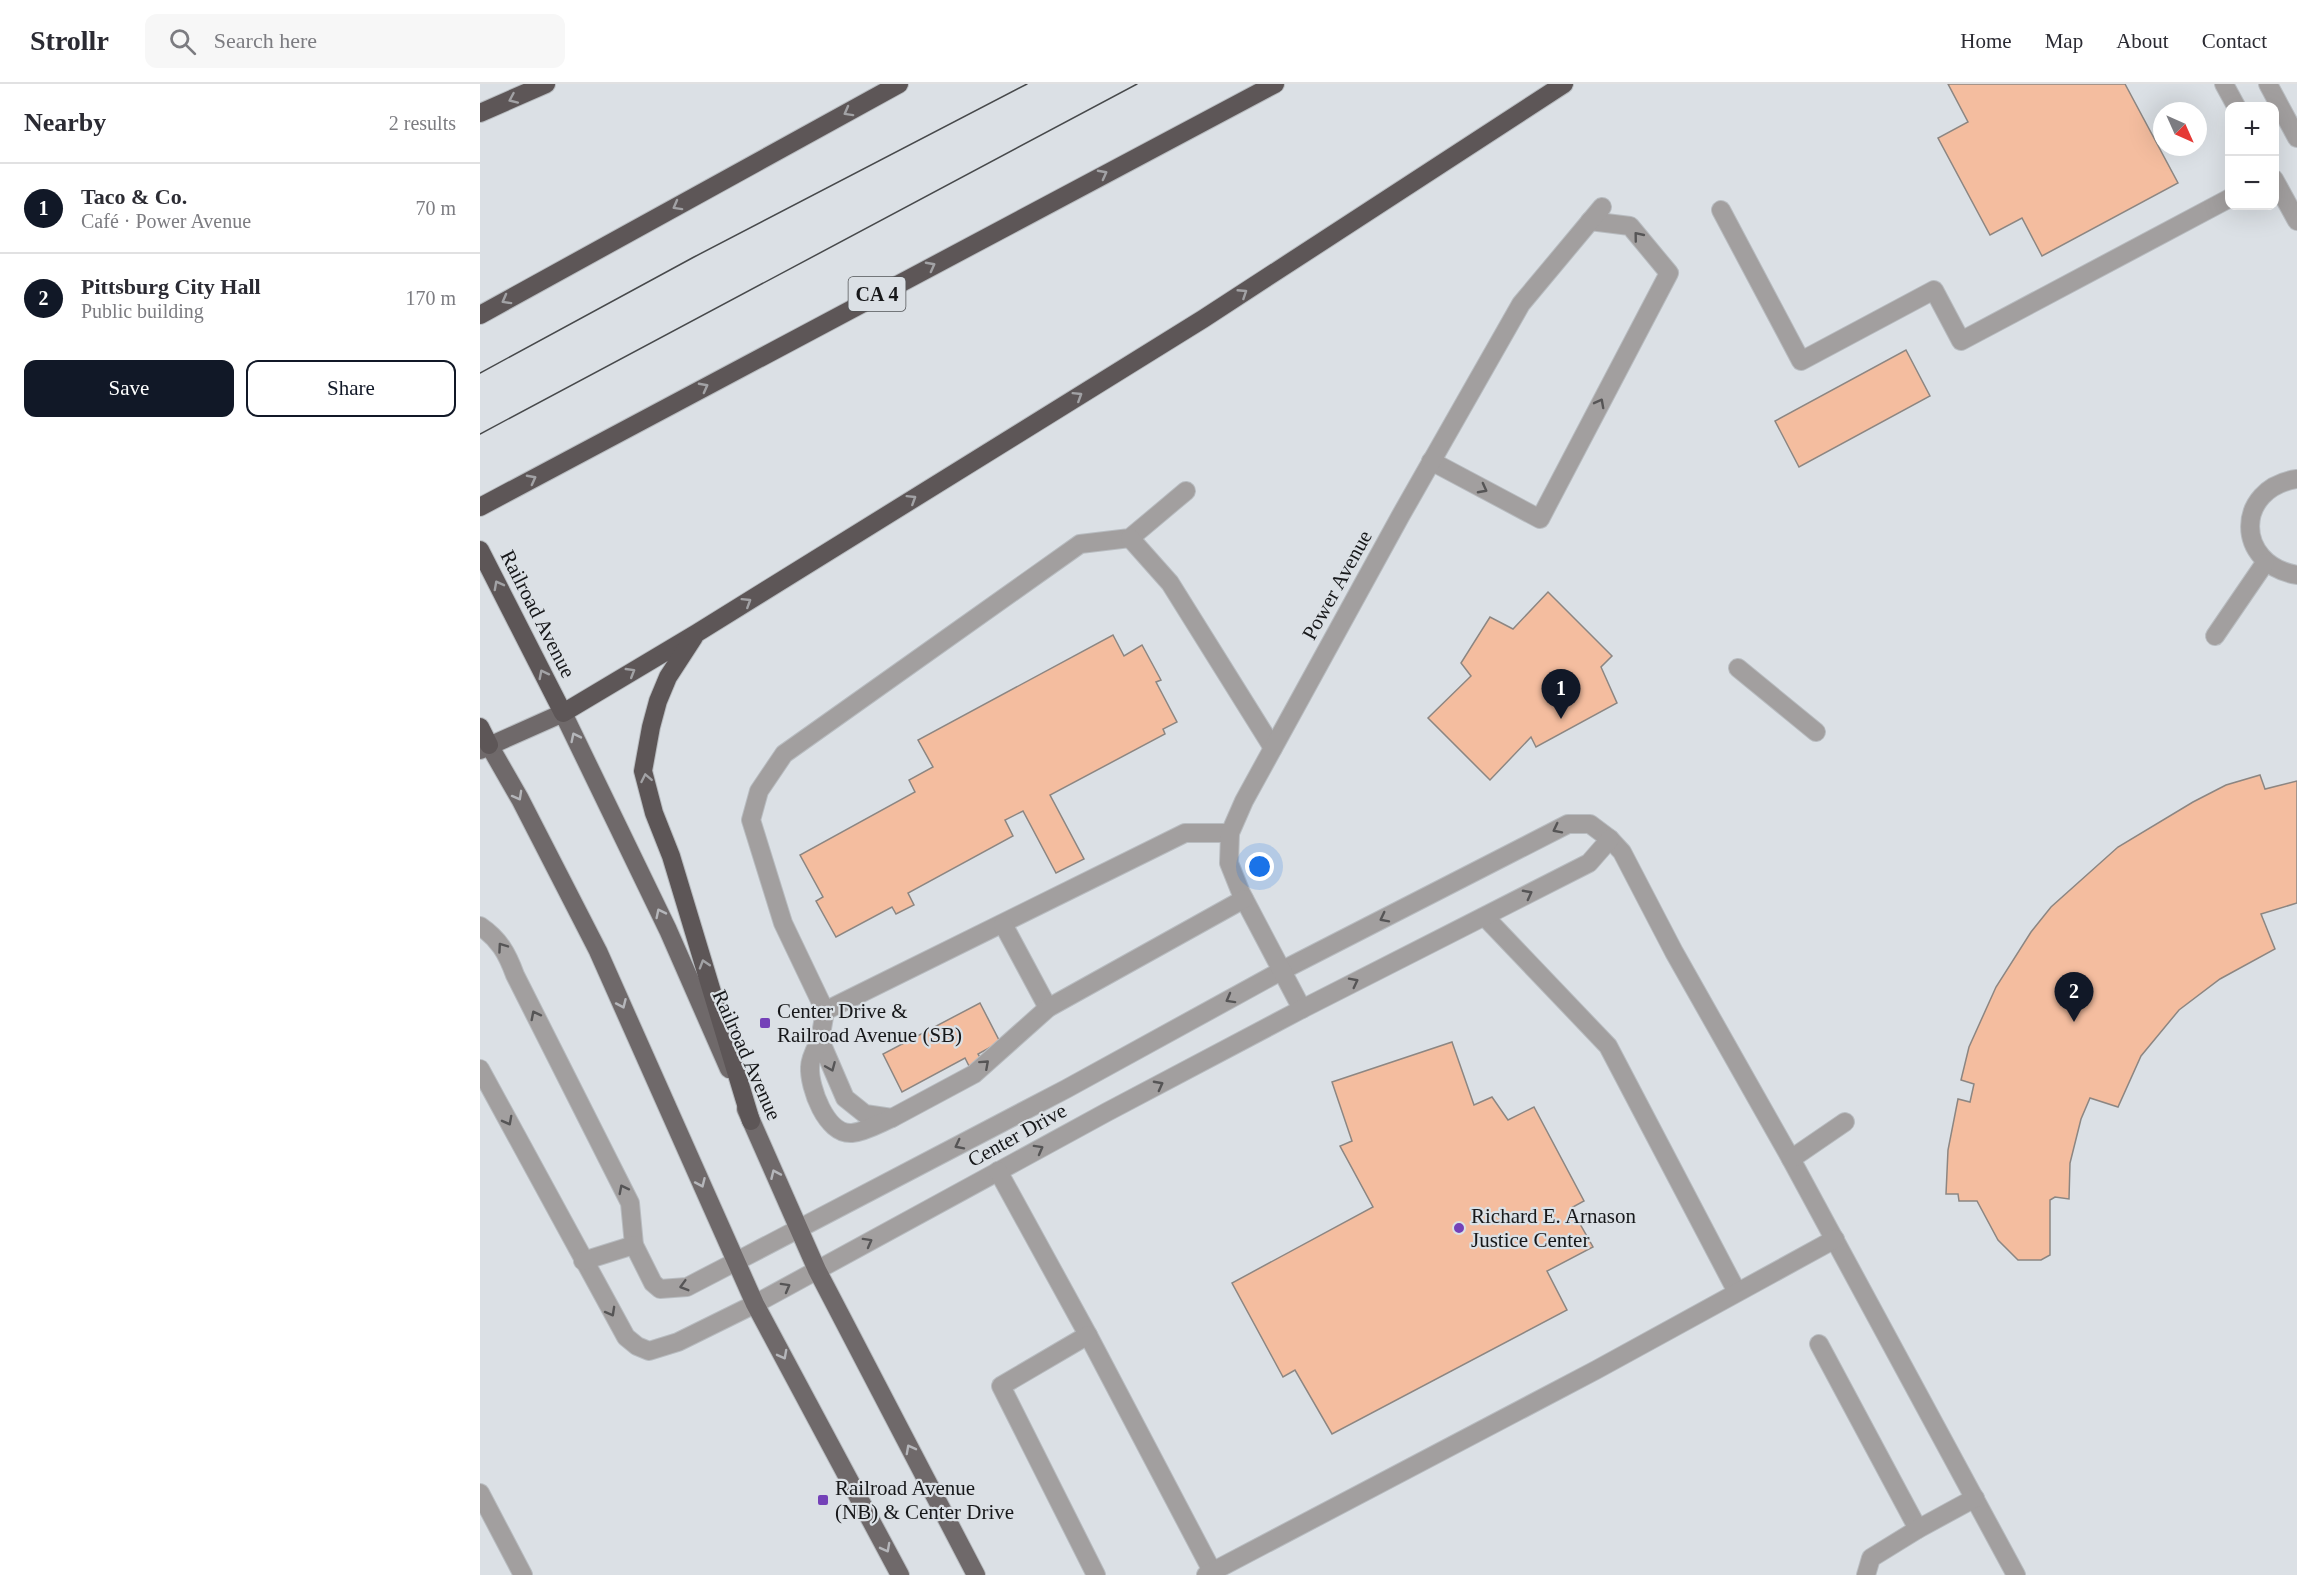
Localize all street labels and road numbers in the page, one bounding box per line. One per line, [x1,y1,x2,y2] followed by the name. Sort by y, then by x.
[848,277,906,311] road number: CA 4
[1297,526,1377,644] street label: Power Avenue
[495,546,581,682] street label: Railroad Avenue
[708,986,786,1124] street label: Railroad Avenue
[963,1098,1071,1172] street label: Center Drive

